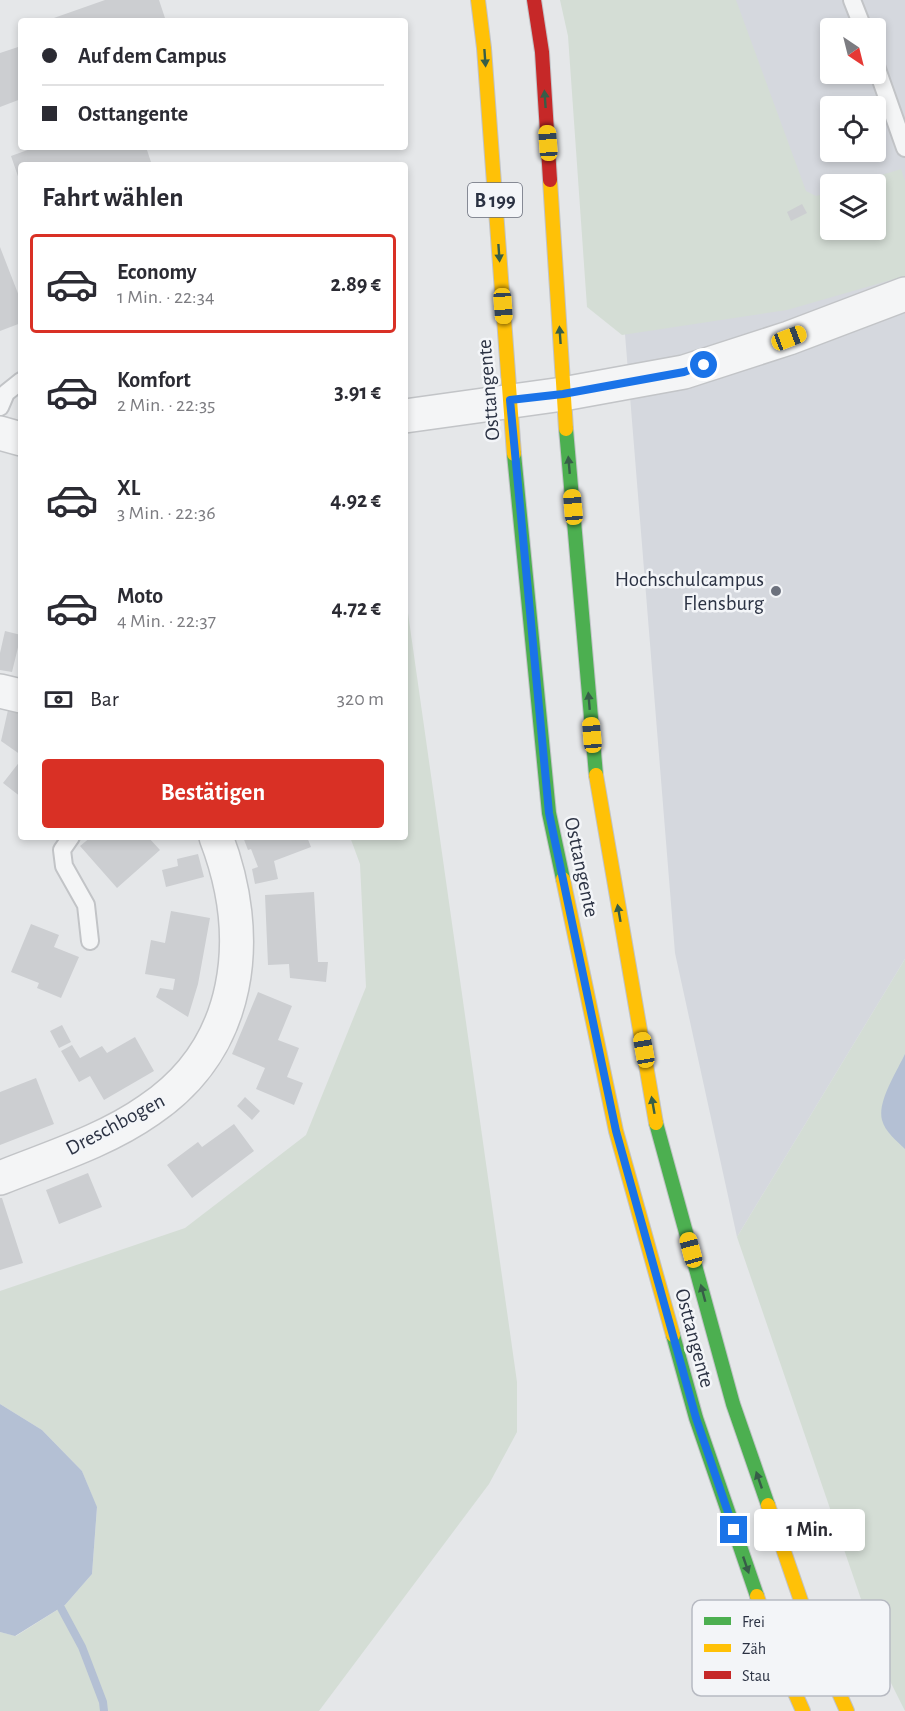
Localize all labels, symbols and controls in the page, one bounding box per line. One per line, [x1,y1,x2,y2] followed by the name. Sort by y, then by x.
[820,18,886,84] north arrow
[820,18,886,240] map controls
[78,45,227,67] text: Auf dem Campus
[480,49,489,68] one-way arrow
[540,89,549,108] one-way arrow
[820,96,886,162] button: locate
[78,103,188,125] text: Osttangente
[538,124,558,162] car
[820,174,886,240] button: layers
[468,183,522,217] road number: B 199
[42,184,184,211] text: Fahrt wählen
[494,243,503,262] one-way arrow
[45,257,99,311] icon: car
[117,261,197,283] text: Economy
[331,273,381,295] text: 2.89 €
[117,287,215,307] text: 1 Min. · 22:34
[493,287,513,325] car
[769,323,809,353] car
[555,326,564,345] one-way arrow
[474,338,503,442] street label: Osttangente
[690,351,717,378] route start
[45,365,99,419] icon: car
[117,369,191,391] text: Komfort
[334,381,381,403] text: 3.91 €
[117,395,215,415] text: 2 Min. · 22:35
[565,455,574,474] one-way arrow
[45,473,99,527] icon: car
[117,477,140,499] text: XL
[562,488,584,526] car
[330,489,381,511] text: 4.92 €
[117,503,216,523] text: 3 Min. · 22:36
[615,569,765,614] place label: Hochschulcampus Flensburg
[45,581,99,635] icon: car
[769,584,783,598] marker: Hochschulcampus Flensburg
[117,585,163,607] text: Moto
[331,597,381,619] text: 4.72 €
[117,611,216,631] text: 4 Min. · 22:37
[42,683,75,716] icon: cash
[90,688,119,710] text: Bar
[337,689,384,709] text: 320 m
[585,691,594,710] one-way arrow
[581,716,603,754] car
[42,759,384,828] button: Bestätigen
[561,815,602,919] street label: Osttangente
[615,903,624,922] one-way arrow
[632,1031,656,1069] car
[62,1090,168,1159] street label: Dreschbogen
[648,1095,657,1114] one-way arrow
[678,1230,704,1270] car
[698,1284,707,1302] one-way arrow
[671,1286,718,1390] street label: Osttangente
[754,1471,764,1489] one-way arrow
[755,1509,866,1551] callout: 1 Min.
[720,1516,747,1543] route end
[786,1520,833,1540] text: 1 Min.
[742,1556,752,1574] one-way arrow
[692,1600,890,1696] legend
[742,1614,765,1630] text: Frei
[742,1641,766,1657] text: Zäh
[742,1668,770,1684] text: Stau

